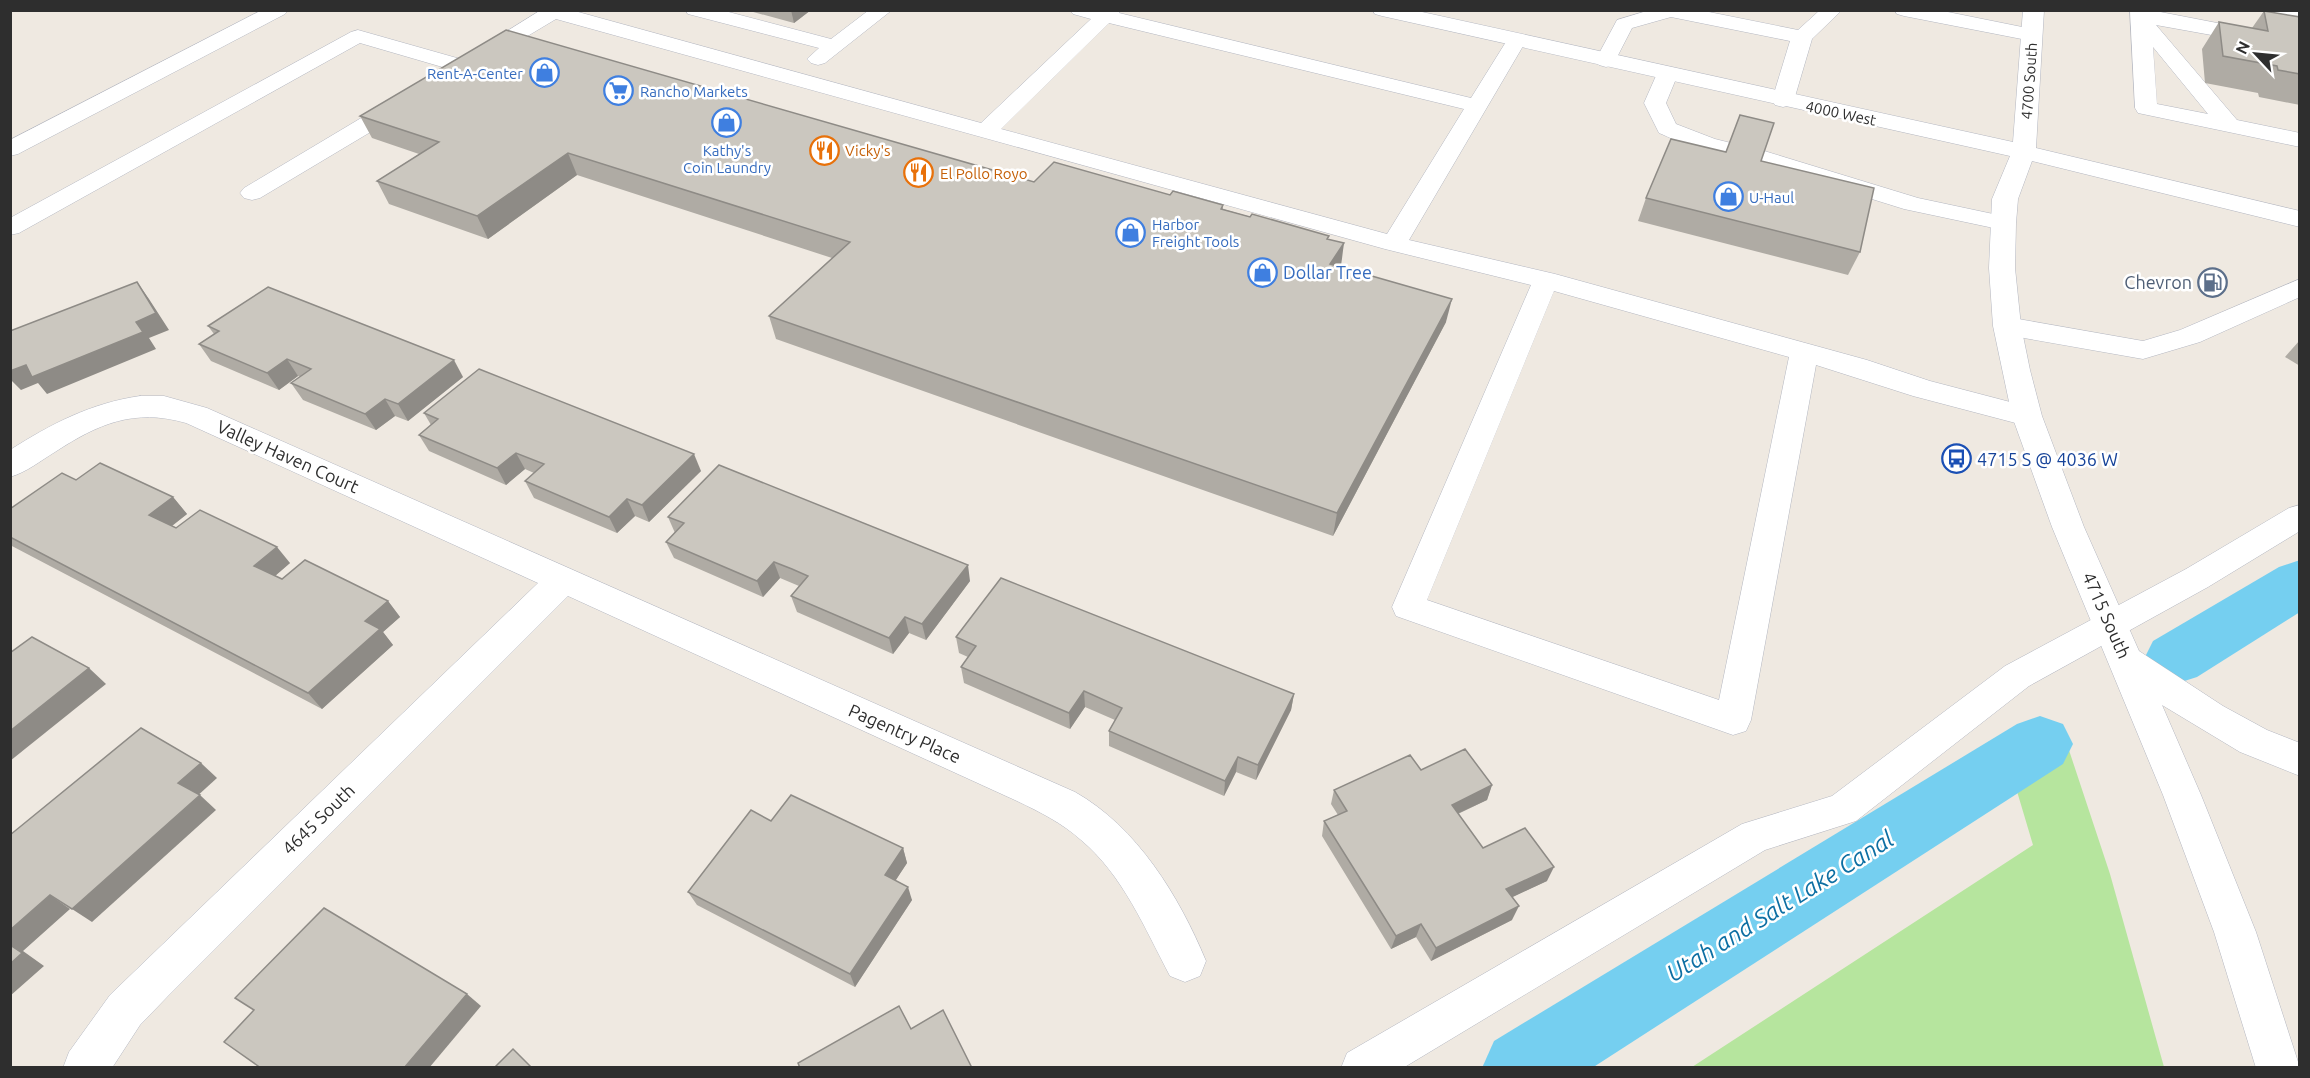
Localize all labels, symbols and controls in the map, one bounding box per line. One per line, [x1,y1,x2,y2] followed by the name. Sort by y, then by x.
[2226,24,2286,84] north arrow
[2232,38,2253,57] text: N
[2018,42,2040,120] street label: 4700 South
[528,57,560,89] shop icon: Rent-A-Center
[427,65,523,82] place label: Rent-A-Center
[603,75,635,107] supermarket icon: Rancho Markets
[640,83,748,100] place label: Rancho Markets
[1804,97,1878,129] street label: 4000 West
[711,107,743,139] shop icon: Kathy's Coin Laundry
[808,134,840,166] restaurant icon: Vicky's
[683,142,771,176] place label: Kathy's Coin Laundry
[845,142,891,159] place label: Vicky's
[903,157,935,189] restaurant icon: El Pollo Royo
[940,165,1027,182] place label: El Pollo Royo
[1712,181,1744,213] shop icon: U-Haul
[1749,189,1794,206] place label: U-Haul
[1152,216,1239,250] place label: Harbor Freight Tools
[1115,217,1147,249] shop icon: Harbor Freight Tools
[1246,256,1278,288] shop icon: Dollar Tree
[1283,262,1372,282] place label: Dollar Tree
[2197,266,2229,298] fuel station icon: Chevron
[2124,272,2192,292] place label: Chevron
[214,416,362,496] street label: Valley Haven Court
[1940,443,1972,475] bus stop icon: 4715 S @ 4036 W
[1977,449,2118,469] place label: 4715 S @ 4036 W
[2079,569,2135,661] street label: 4715 South
[846,699,964,767] street label: Pagentry Place
[278,780,358,858] street label: 4645 South
[1661,825,1899,987] water label: Utah and Salt Lake Canal

